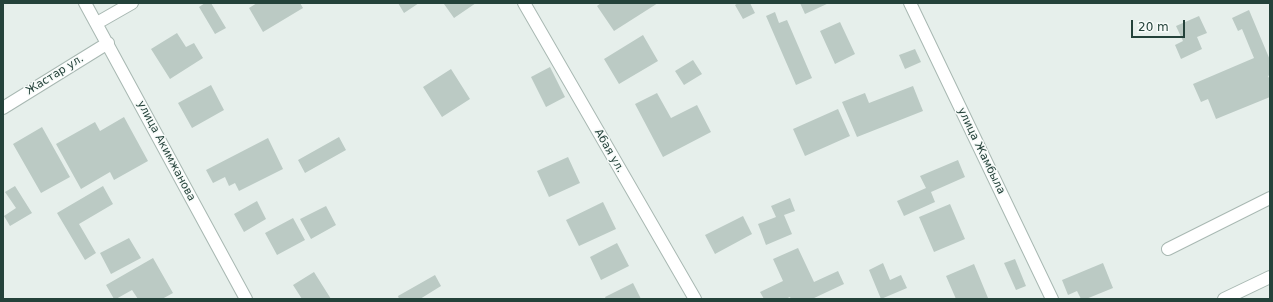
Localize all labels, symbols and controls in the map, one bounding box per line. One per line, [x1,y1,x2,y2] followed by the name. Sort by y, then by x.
[1133,12,1187,38] scale bar
[1138,20,1169,34] text: 20 m
[24,52,86,98] street label: Жастар ул.
[134,99,198,203] street label: улица Акимжанова
[954,106,1008,196] street label: улица Жамбыла
[591,127,627,175] street label: Абая ул.

